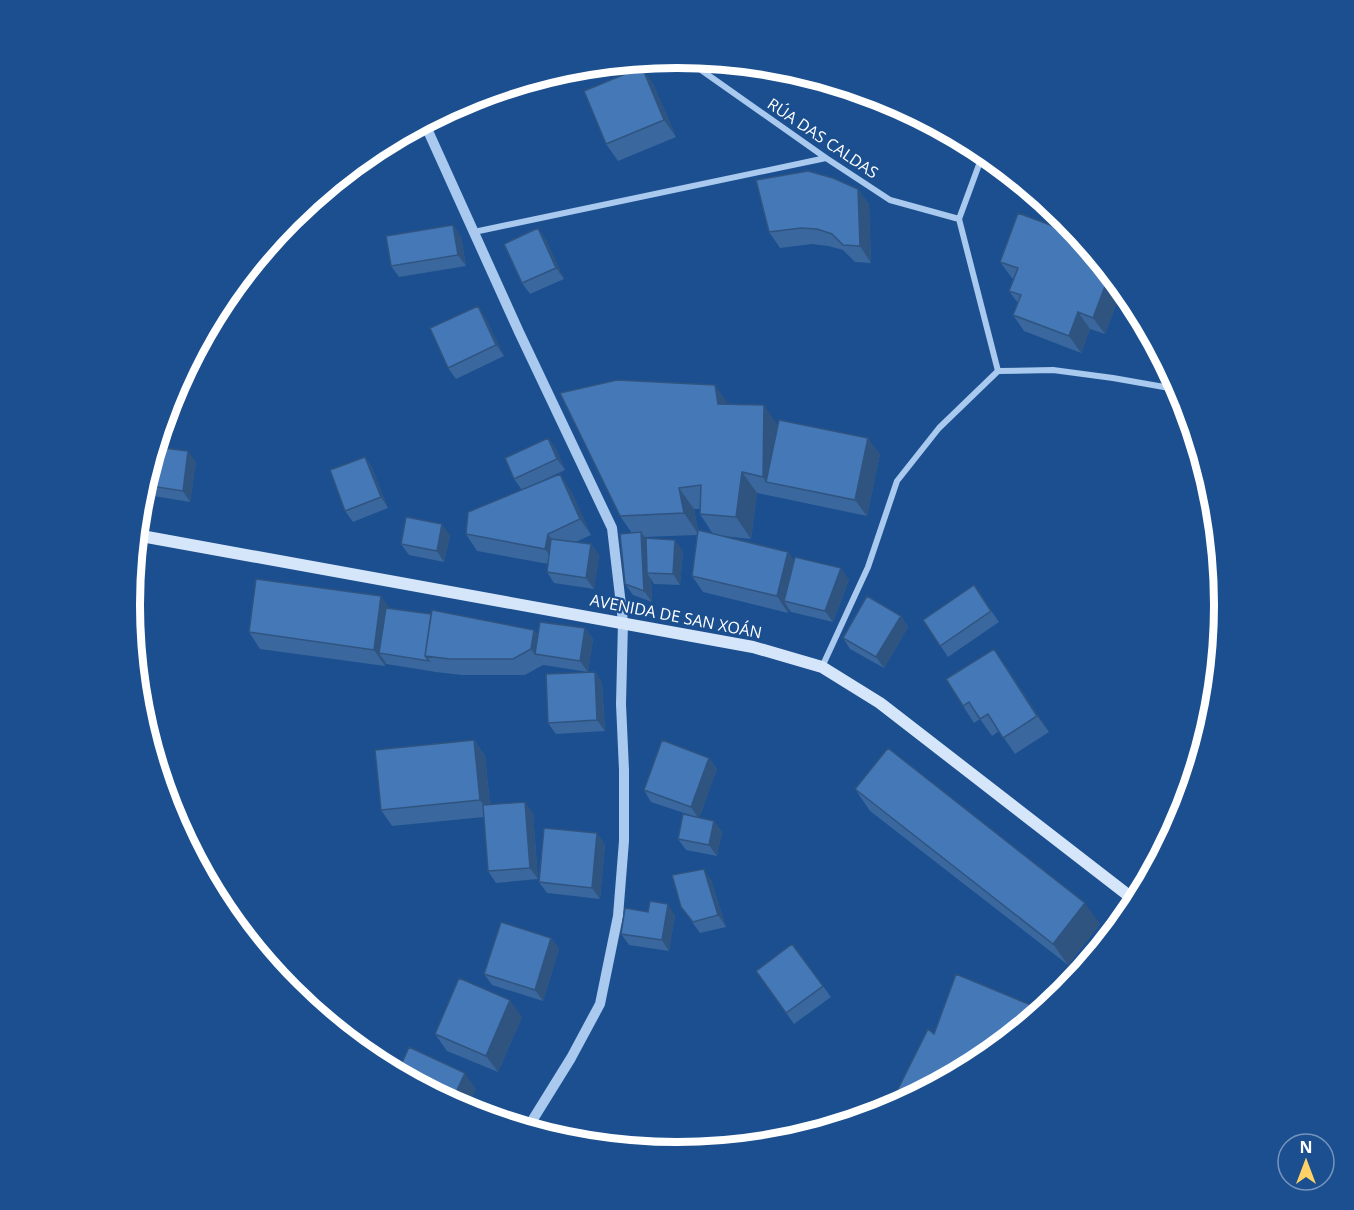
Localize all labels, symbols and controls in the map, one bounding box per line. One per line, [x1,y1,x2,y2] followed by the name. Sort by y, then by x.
[763,93,883,183] street label: RÚA DAS CALDAS
[588,589,764,643] street label: AVENIDA DE SAN XOÁN
[1276,1132,1336,1192] north arrow
[1299,1136,1313,1158] text: N

